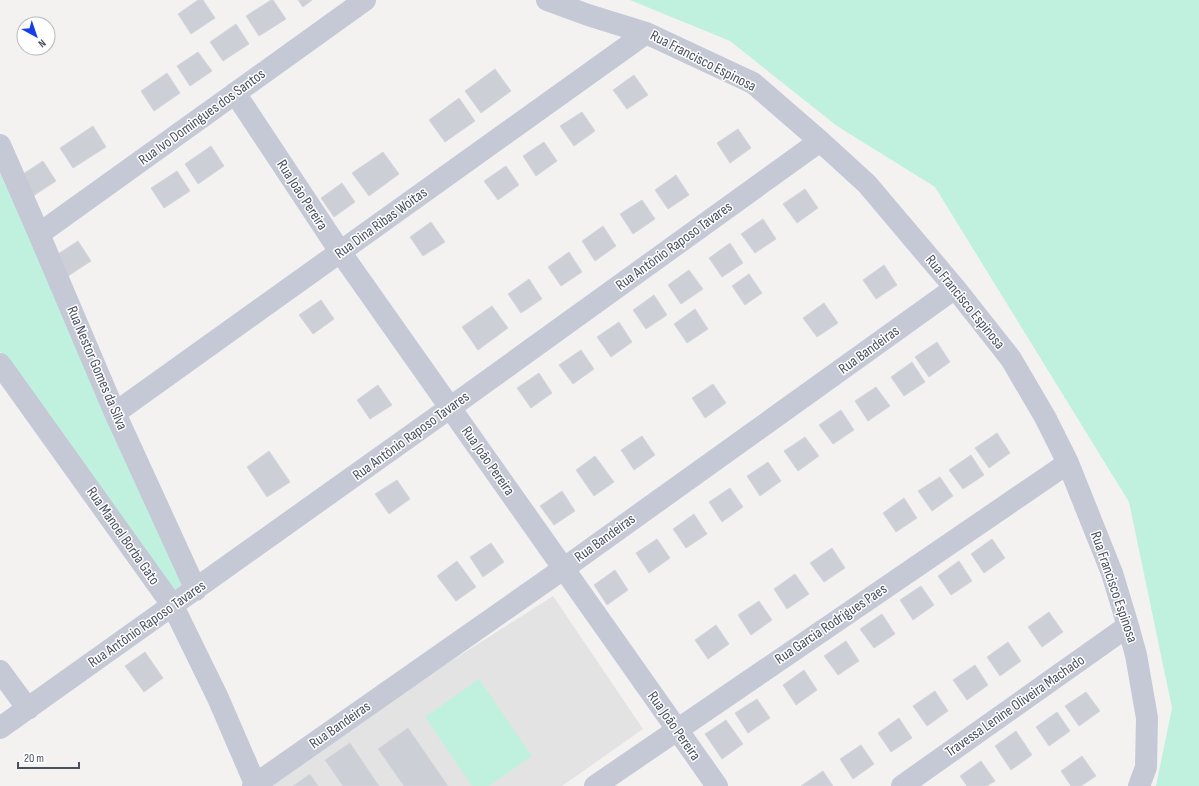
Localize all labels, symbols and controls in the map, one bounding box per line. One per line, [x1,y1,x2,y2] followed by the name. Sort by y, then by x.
[16,16,56,56] north arrow
[647,26,759,96] street label: Rua Francisco Espinosa
[36,36,49,50] text: N
[135,65,269,169] street label: Rua Ivo Domingues dos Santos
[272,156,332,234] street label: Rua João Pereira
[331,183,431,263] street label: Rua Dina Ribas Woitas
[612,197,736,295] street label: Rua Antônio Raposo Tavares
[921,251,1009,353] street label: Rua Francisco Espinosa
[62,303,132,433] street label: Rua Nestor Gomes da Silva
[835,322,903,378] street label: Rua Bandeiras
[349,387,473,485] street label: Rua Antônio Raposo Tavares
[457,423,519,499] street label: Rua João Pereira
[82,483,164,589] street label: Rua Manoel Borba Gato
[571,510,639,566] street label: Rua Bandeiras
[1086,529,1142,645] street label: Rua Francisco Espinosa
[84,576,210,672] street label: Rua Antônio Raposo Tavares
[771,579,891,669] street label: Rua Garcia Rodrigues Paes
[942,651,1088,761] street label: Travessa Lenine Oliveira Machado
[643,688,705,764] street label: Rua João Pereira
[306,697,374,753] street label: Rua Bandeiras
[18,744,79,770] scale bar
[24,751,44,766] text: 20 m

